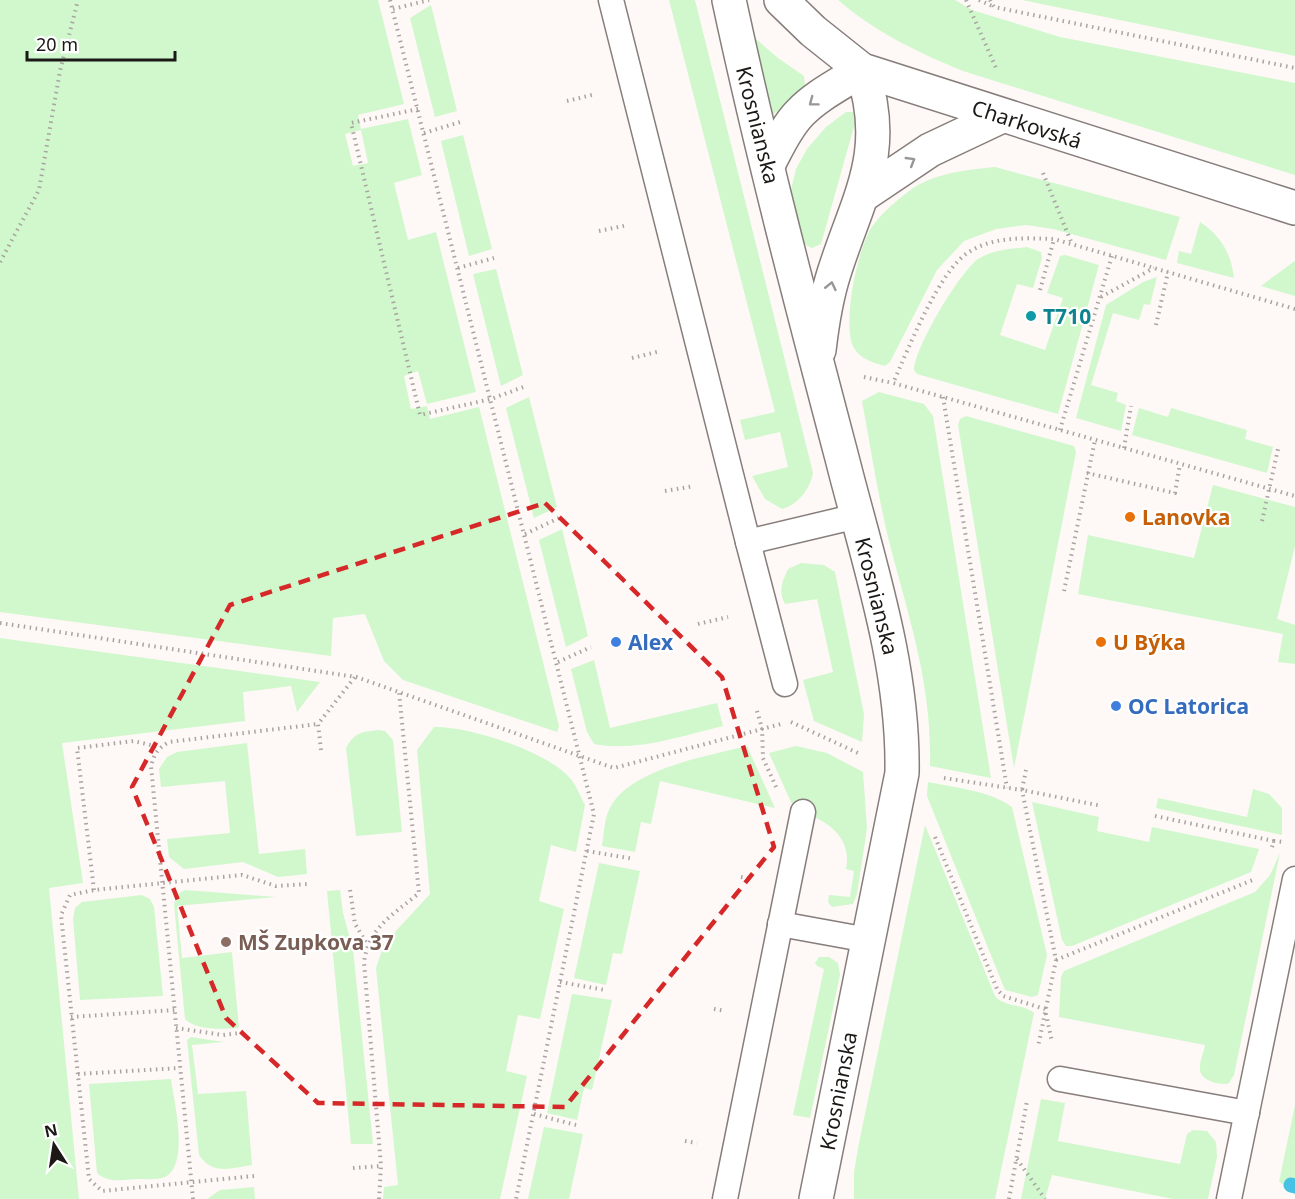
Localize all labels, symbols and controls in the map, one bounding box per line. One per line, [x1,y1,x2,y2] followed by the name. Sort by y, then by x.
[27,24,176,62] scale bar
[36,32,78,56] text: 20 m
[730,63,786,187] street label: Krosnianska
[968,93,1086,155] street label: Charkovská
[809,95,820,106] one-way arrow
[905,157,915,169] one-way arrow
[824,281,837,291] one-way arrow
[1043,302,1091,330] place label: T710
[1024,309,1038,323] marker: T710
[1142,503,1230,531] place label: Lanovka
[1123,510,1137,524] marker: Lanovka
[849,534,905,658] street label: Krosnianska
[628,628,674,656] place label: Alex
[1113,628,1186,656] place label: U Býka
[609,635,623,649] marker: Alex
[1094,635,1108,649] marker: U Býka
[1128,692,1249,720] place label: OC Latorica
[1109,699,1123,713] marker: OC Latorica
[238,928,394,956] place label: MŠ Zupkova 37
[219,935,233,949] marker: MŠ Zupkova 37
[813,1029,863,1153] street label: Krosnianska
[24,1115,84,1175] north arrow
[42,1118,60,1142] text: N

